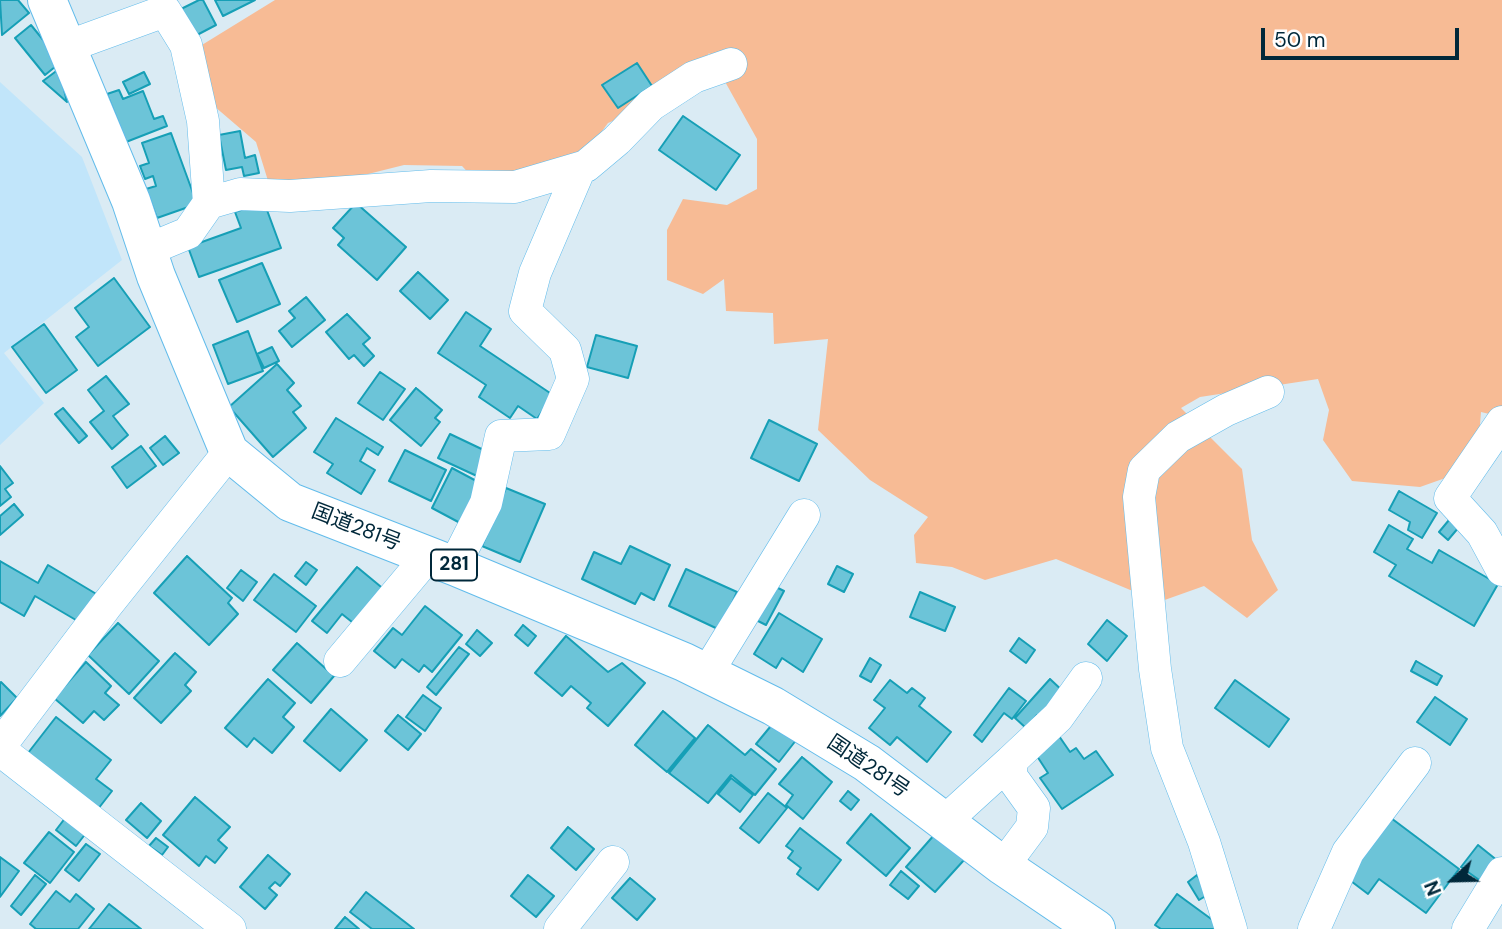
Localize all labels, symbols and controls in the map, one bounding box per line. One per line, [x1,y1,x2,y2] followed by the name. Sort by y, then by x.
[1264,14,1462,58] scale bar
[1274,26,1325,54] text: 50 m
[308,499,404,557] street label: 国道281号
[431,550,477,580] road number: 281
[822,730,914,804] street label: 国道281号
[1418,845,1488,915] north arrow
[1419,877,1447,899] text: N

